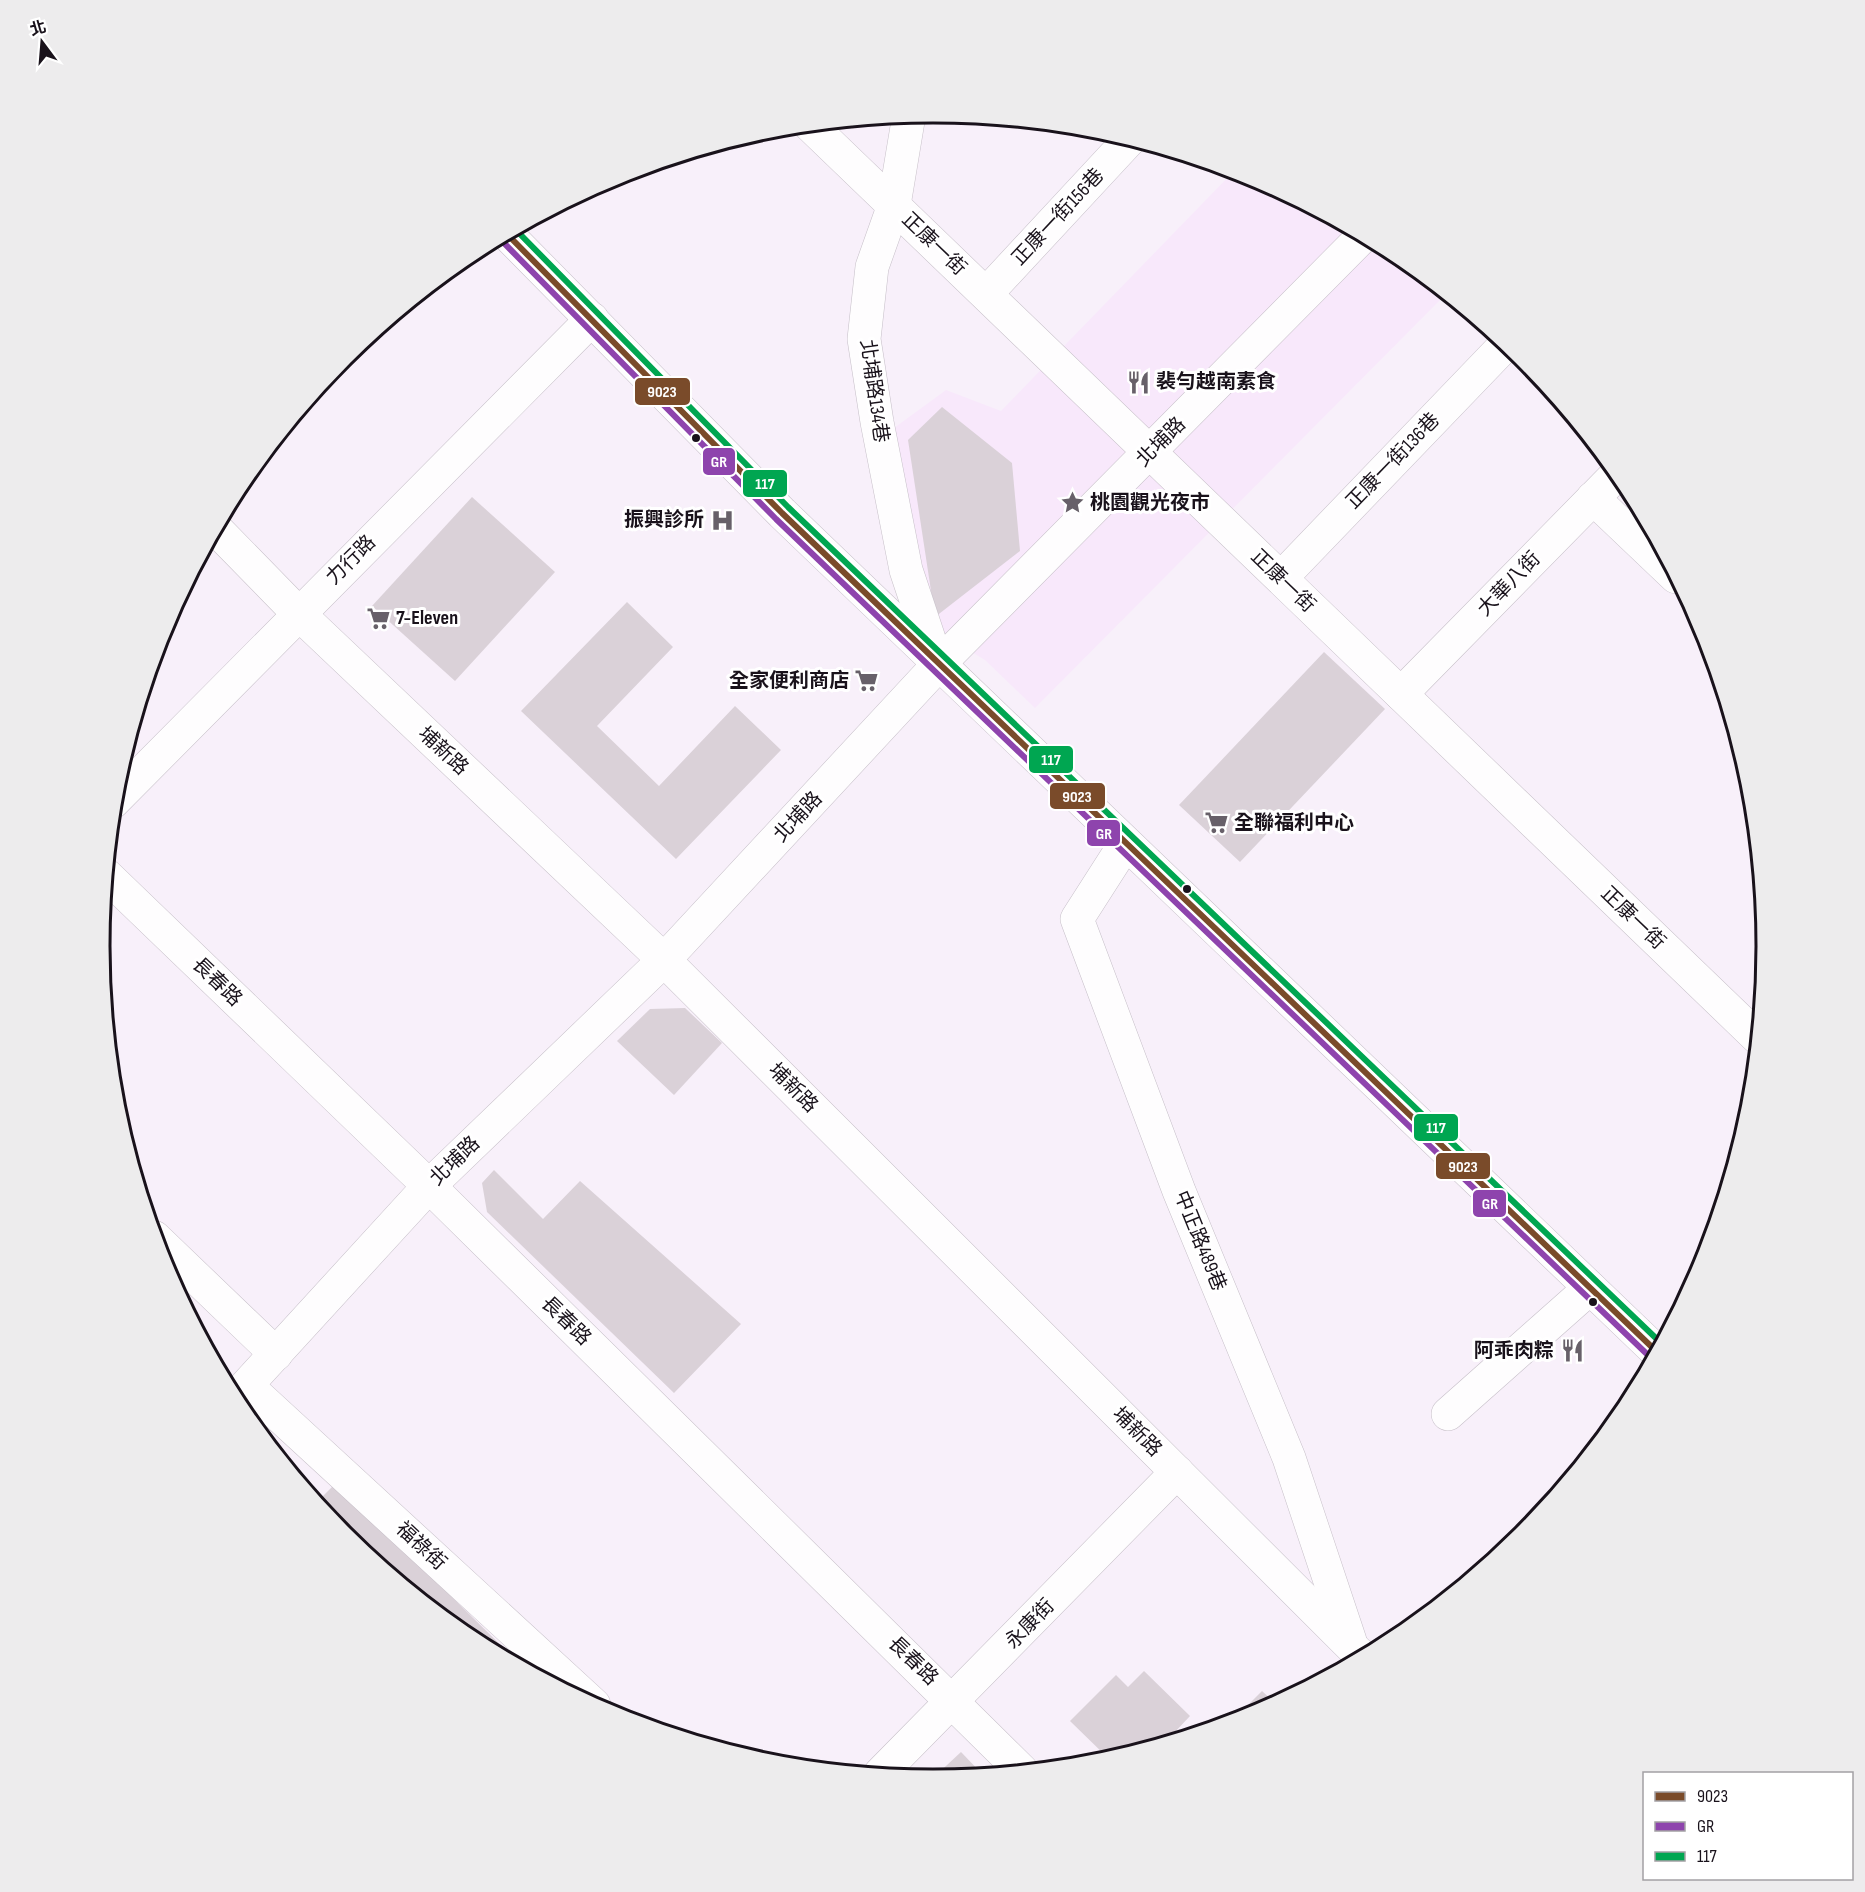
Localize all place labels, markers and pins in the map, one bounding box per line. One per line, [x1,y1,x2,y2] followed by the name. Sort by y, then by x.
[1125,369,1151,395] restaurant icon: 裴勻越南素食
[1156,370,1276,394] place label: 裴勻越南素食
[690,432,702,444] unlabelled marker
[1059,490,1085,516] place icon: 桃園觀光夜市
[1090,491,1210,515] place label: 桃園觀光夜市
[709,507,735,533] hospital icon: 振興診所
[624,508,704,532] place label: 振興診所
[365,605,391,631] supermarket icon: 7-Eleven
[396,606,458,630] place label: 7-Eleven
[854,668,880,694] supermarket icon: 全家便利商店
[729,669,849,693] place label: 全家便利商店
[1203,810,1229,836] supermarket icon: 全聯福利中心
[1234,811,1354,835] place label: 全聯福利中心
[1181,883,1193,895] unlabelled marker
[1587,1296,1599,1308] unlabelled marker
[1559,1338,1585,1364] restaurant icon: 阿乖肉粽
[1474,1339,1554,1363] place label: 阿乖肉粽

